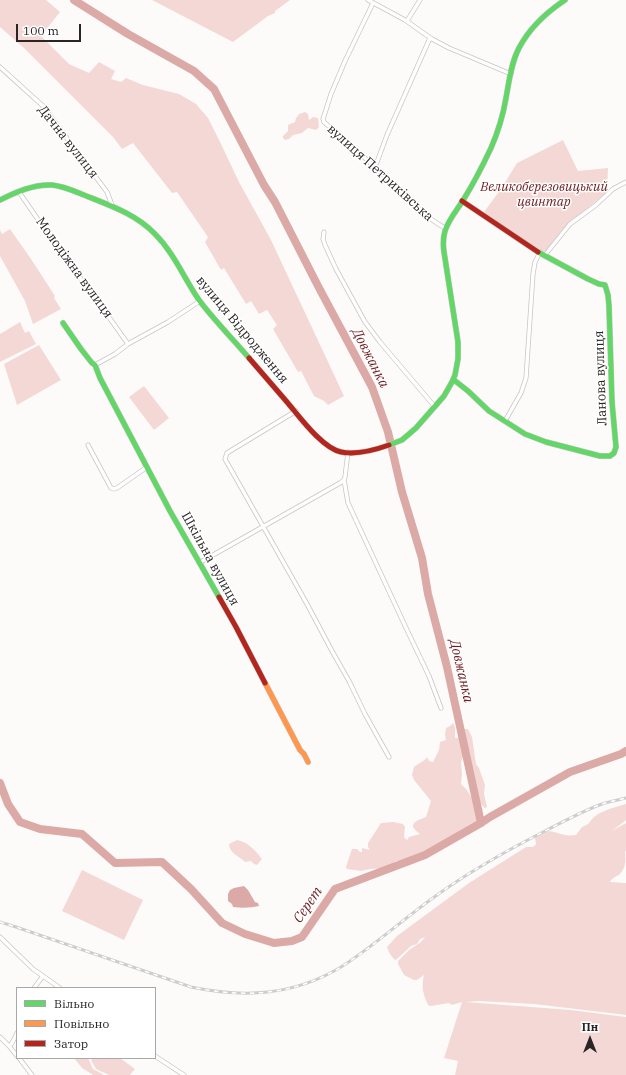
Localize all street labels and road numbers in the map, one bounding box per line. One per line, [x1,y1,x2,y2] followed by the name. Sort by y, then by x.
[35,102,101,182] street label: Дачна вулиця
[324,121,436,225] street label: вулиця Петриківська
[32,215,116,321] street label: Молодіжна вулиця
[193,273,291,387] street label: вулиця Відродження
[592,330,610,426] street label: Ланова вулиця
[178,509,242,609] street label: Шкільна вулиця

